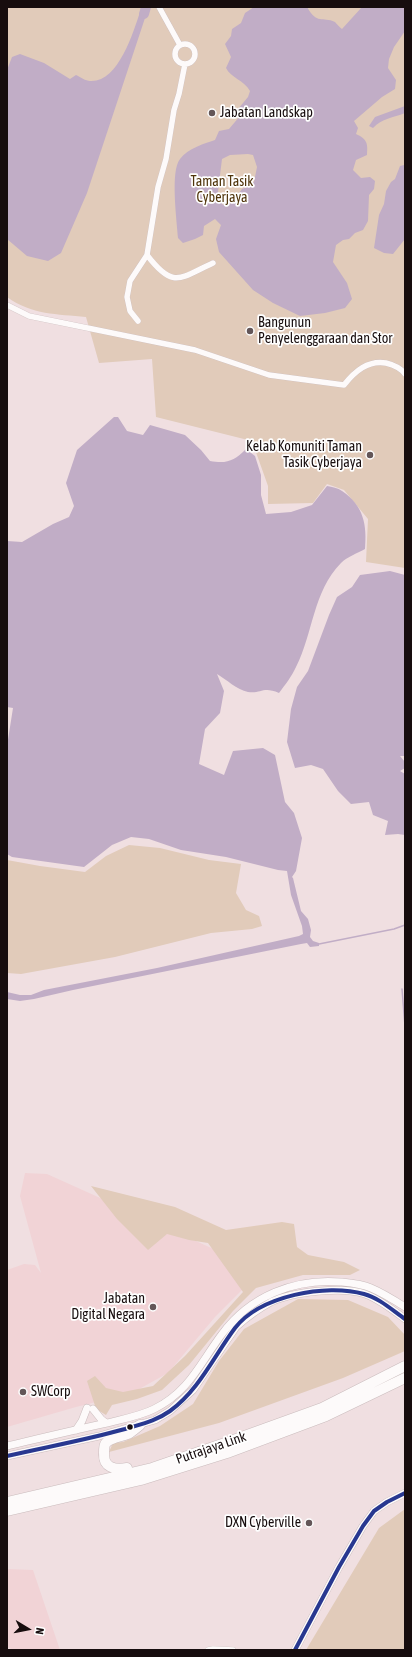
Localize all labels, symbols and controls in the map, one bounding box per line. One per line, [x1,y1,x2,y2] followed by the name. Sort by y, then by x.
[220,105,313,121] place label: Jabatan Landskap
[207,108,217,118] marker: Jabatan Landskap
[191,174,253,206] park label: Taman Tasik Cyberjaya
[258,315,392,348] place label: Bangunun Penyelenggaraan dan Stor
[245,326,255,336] marker: Bangunun Penyelenggaraan dan Stor
[246,439,362,472] place label: Kelab Komuniti Taman Tasik Cyberjaya
[365,450,375,460] marker: Kelab Komuniti Taman Tasik Cyberjaya
[71,1291,145,1324] place label: Jabatan Digital Negara
[148,1302,158,1312] marker: Jabatan Digital Negara
[31,1384,71,1400] place label: SWCorp
[18,1387,28,1397] marker: SWCorp
[125,1422,135,1432] unlabelled marker
[174,1428,248,1468] street label: Putrajaya Link
[225,1515,301,1531] place label: DXN Cyberville
[304,1518,314,1528] marker: DXN Cyberville
[8,1609,48,1649] north arrow
[33,1627,46,1635] text: N

